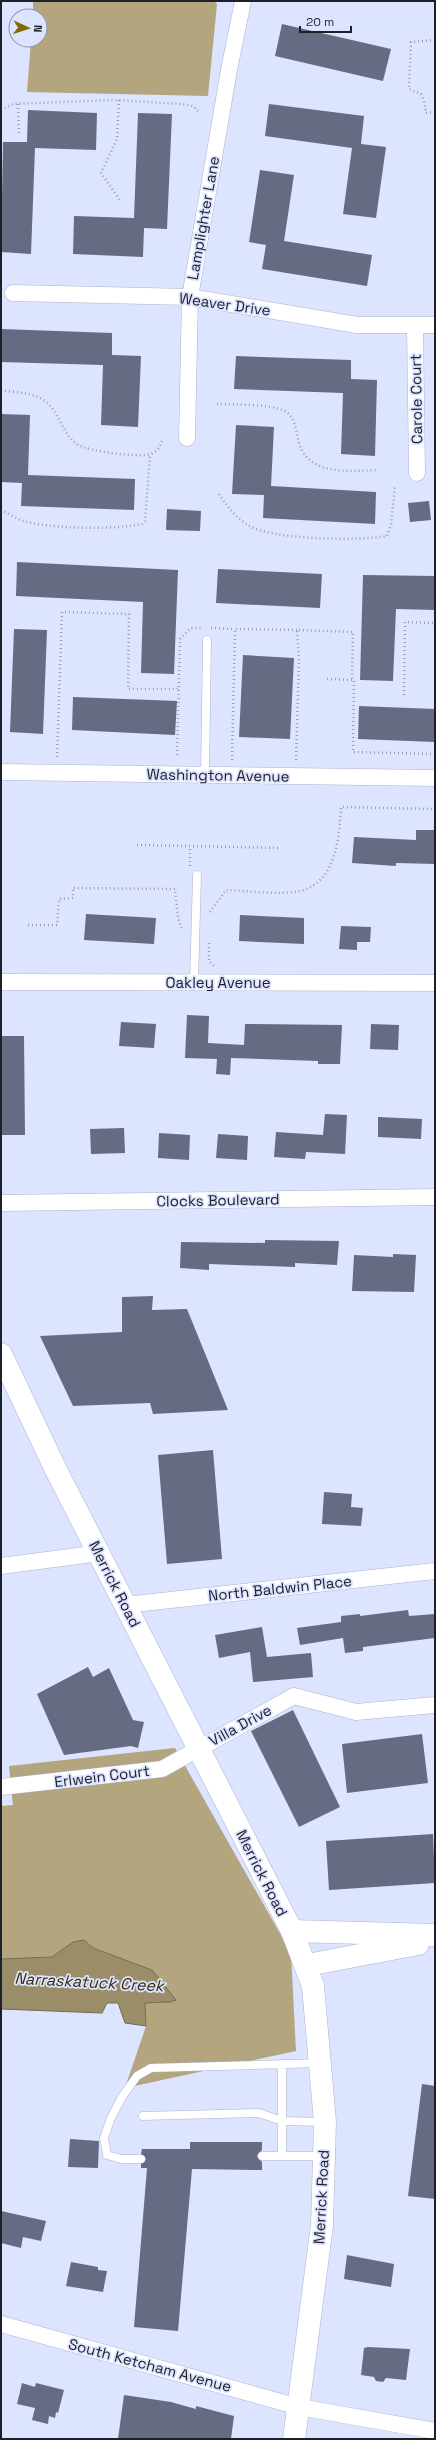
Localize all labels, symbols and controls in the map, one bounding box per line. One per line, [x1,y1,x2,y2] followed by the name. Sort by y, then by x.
[8,8,48,48] north arrow
[300,8,351,34] scale bar
[306,14,334,30] text: 20 m
[31,24,45,33] text: N
[183,155,223,281] street label: Lamplighter Lane
[178,288,272,320] street label: Weaver Drive
[406,354,426,444] street label: Carole Court
[146,764,290,786] street label: Washington Avenue
[165,973,271,992] street label: Oakley Avenue
[156,1189,280,1211] street label: Clocks Boulevard
[85,1538,145,1630] street label: Merrick Road
[207,1571,353,1605] street label: North Baldwin Place
[205,1700,275,1750] street label: Villa Drive
[53,1761,151,1791] street label: Erlwein Court
[232,1827,292,1919] street label: Merrick Road
[14,1968,166,1997] water label: Narraskatuck Creek
[309,2149,333,2245] street label: Merrick Road
[66,2334,234,2396] street label: South Ketcham Avenue

